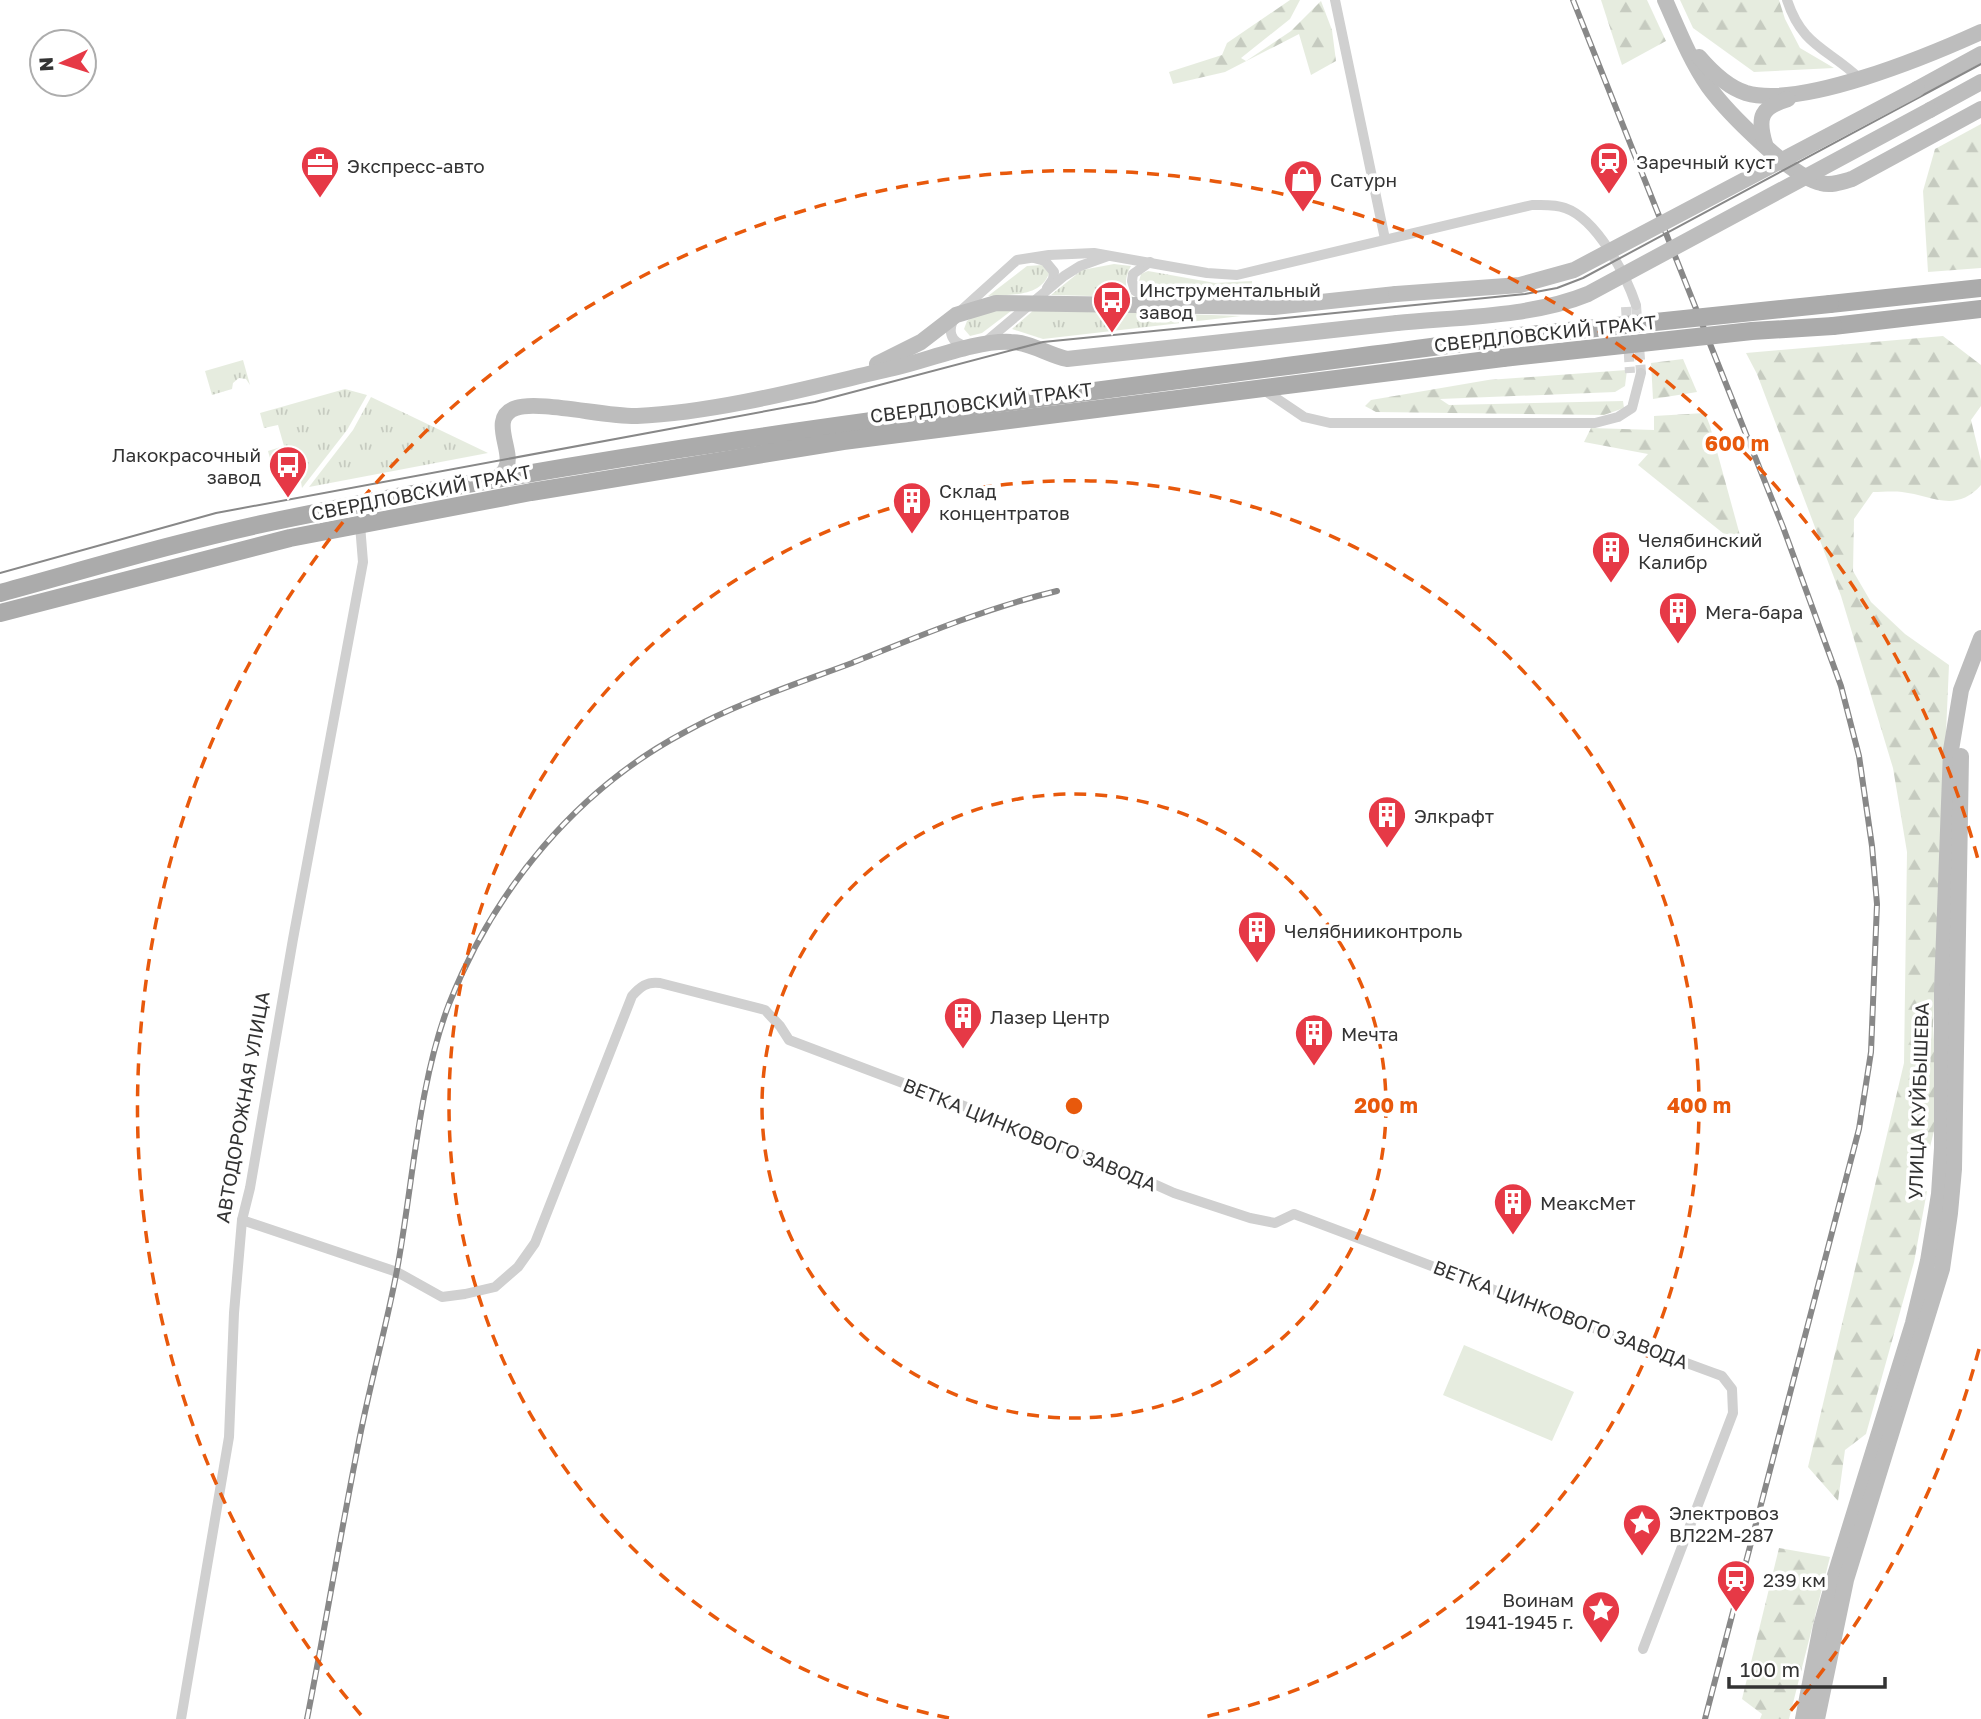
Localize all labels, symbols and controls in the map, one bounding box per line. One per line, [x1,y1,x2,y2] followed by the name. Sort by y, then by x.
[28,28,98,98] north arrow
[34,56,58,72] text: N
[1588,140,1630,195] station icon: Заречный куст
[299,144,341,199] office icon: Экспресс-авто
[1636,150,1775,173] place label: Заречный куст
[347,154,485,177] place label: Экспресс-авто
[1282,158,1324,213] shop icon: Сатурн
[1330,168,1397,191] place label: Сатурн
[1139,278,1321,323] place label: Инструментальный завод
[1091,279,1133,334] bus stop icon: Инструментальный завод
[1433,310,1658,356] street label: СВЕРДЛОВСКИЙ ТРАКТ
[869,377,1094,427] street label: СВЕРДЛОВСКИЙ ТРАКТ
[1705,430,1769,456] text: 600 m
[112,443,261,488] place label: Лакокрасочный завод
[267,444,309,499] bus stop icon: Лакокрасочный завод
[309,459,533,525] street label: СВЕРДЛОВСКИЙ ТРАКТ
[939,479,1070,524] place label: Склад концентратов
[891,480,933,535] building icon: Склад концентратов
[1638,528,1762,573] place label: Челябинский Калибр
[1590,529,1632,584] building icon: Челябинский Калибр
[1657,590,1699,645] building icon: Мега-бара
[1705,600,1803,623] place label: Мега-бара
[1366,794,1408,849] building icon: Элкрафт
[1414,804,1494,827] place label: Элкрафт
[1236,909,1278,964] building icon: Челябнииконтроль
[1284,919,1462,942] place label: Челябнииконтроль
[210,989,274,1225] street label: АВТОДОРОЖНАЯ УЛИЦА
[942,995,984,1050] building icon: Лазер Центр
[1903,1002,1933,1200] street label: УЛИЦА КУЙБЫШЕВА
[990,1005,1110,1028] place label: Лазер Центр
[1293,1012,1335,1067] building icon: Мечта
[1341,1022,1399,1045] place label: Мечта
[900,1073,1160,1196] street label: ВЕТКА ЦИНКОВОГО ЗАВОДА
[1354,1092,1418,1118] text: 200 m
[1667,1092,1731,1118] text: 400 m
[1062,1094,1086,1118] centre of rings
[1492,1181,1534,1236] building icon: МеаксМет
[1540,1191,1635,1214] place label: МеаксМет
[1430,1255,1692,1373] street label: ВЕТКА ЦИНКОВОГО ЗАВОДА
[1669,1501,1779,1546] place label: Электровоз ВЛ22М-287
[1621,1502,1663,1557] place icon: Электровоз ВЛ22М-287
[1715,1558,1757,1613] station icon: 239 км
[1763,1568,1826,1591] place label: 239 км
[1465,1588,1574,1633] place label: Воинам 1941-1945 г.
[1580,1589,1622,1644] place icon: Воинам 1941-1945 г.
[1729,1646,1885,1690] scale bar
[1740,1656,1800,1682] text: 100 m

